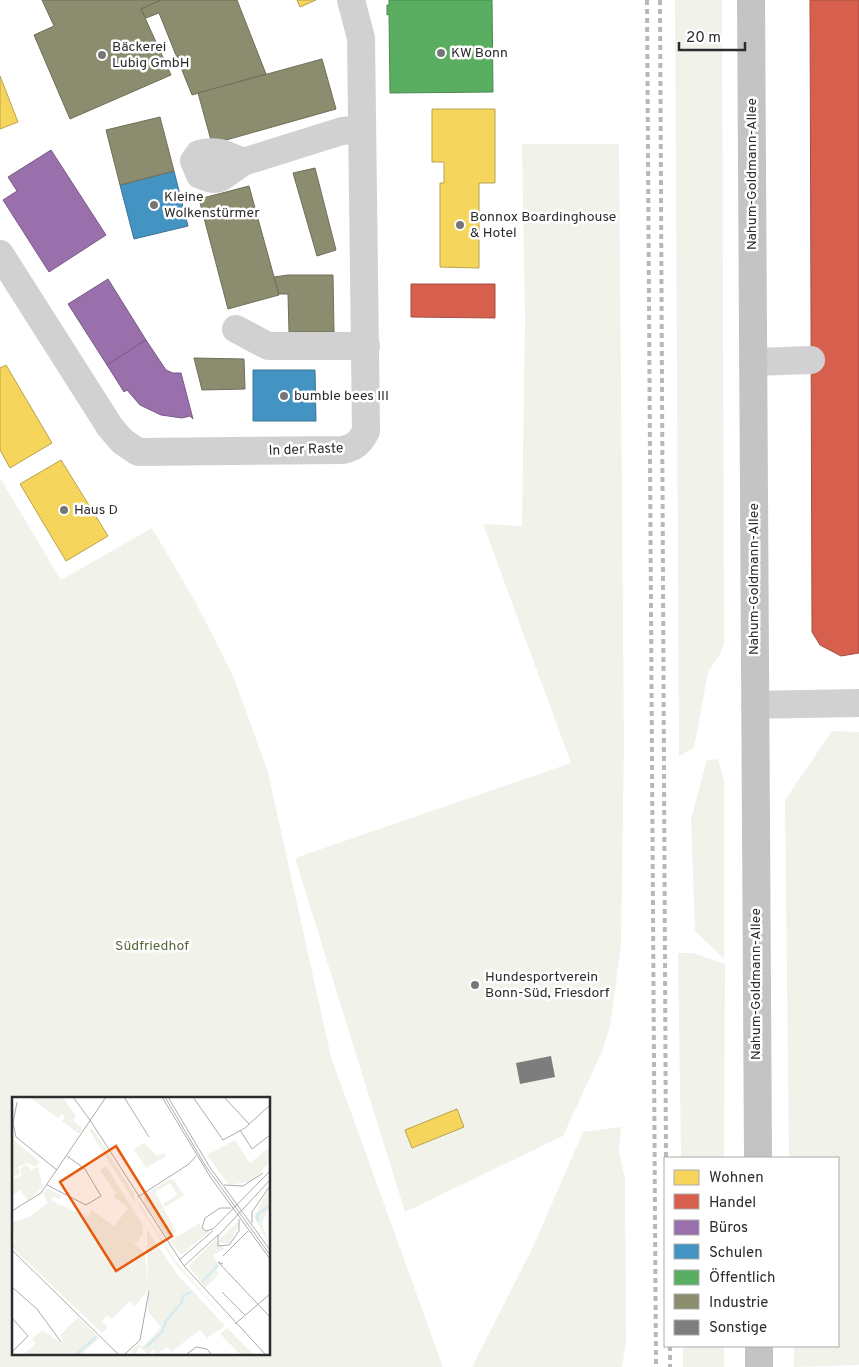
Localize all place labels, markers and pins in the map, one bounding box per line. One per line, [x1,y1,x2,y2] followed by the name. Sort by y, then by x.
[112,39,189,72] place label: Bäckerei Lubig GmbH
[451,45,508,62] place label: KW Bonn
[435,47,447,59] marker: KW Bonn
[96,49,108,61] marker: Bäckerei Lubig GmbH
[164,189,260,222] place label: Kleine Wolkenstürmer
[148,199,160,211] marker: Kleine Wolkenstürmer
[470,209,616,242] place label: Bonnox Boardinghouse & Hotel
[454,219,466,231] marker: Bonnox Boardinghouse & Hotel
[294,388,389,405] place label: bumble bees III
[278,390,290,402] marker: bumble bees III
[74,502,118,519] place label: Haus D
[58,504,70,516] marker: Haus D
[485,969,610,1002] place label: Hundesportverein Bonn-Süd, Friesdorf
[469,979,481,991] marker: Hundesportverein Bonn-Süd, Friesdorf

